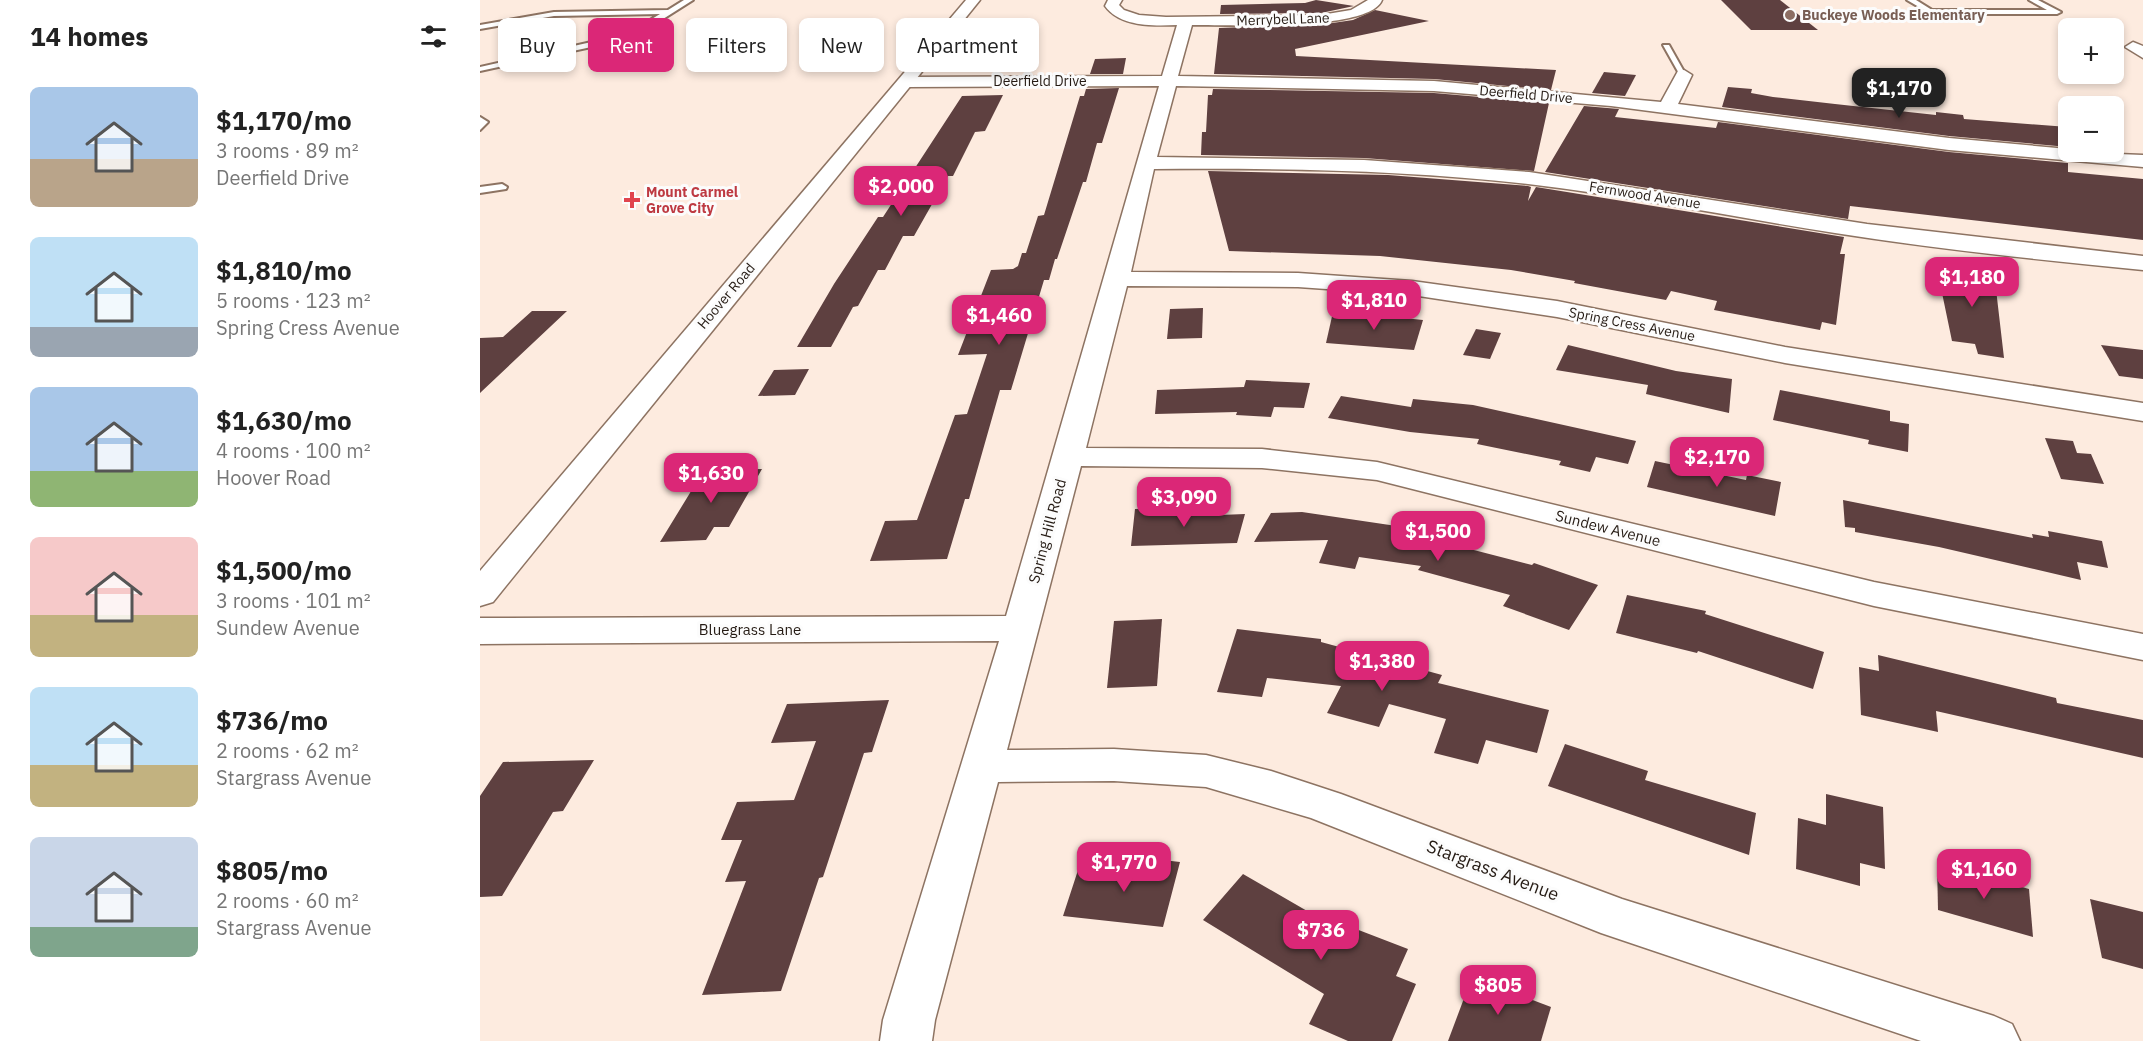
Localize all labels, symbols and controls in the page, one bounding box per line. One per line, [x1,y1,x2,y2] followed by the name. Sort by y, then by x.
[1802,6,1985,24] place label: Buckeye Woods Elementary
[1236,8,1330,30] street label: Merrybell Lane
[1783,8,1797,22] marker: Buckeye Woods Elementary
[498,18,576,72] chip: Buy
[588,18,674,72] chip: Rent
[686,18,787,72] chip: Filters
[799,18,884,72] chip: New
[896,18,1039,72] chip: Apartment
[2058,18,2124,162] map controls
[2058,18,2124,84] button: +
[30,19,148,53] text: 14 homes
[417,20,450,53] icon: filters
[1850,68,1948,119] pin: $1,170
[993,72,1087,90] street label: Deerfield Drive
[1866,74,1932,101] text: $1,170
[1479,81,1574,107] street label: Deerfield Drive
[2058,96,2124,162] button: −
[216,103,352,137] text: $1,170/mo
[78,111,150,183] icon: home
[216,137,359,164] text: 3 rooms · 89 m²
[216,164,349,191] text: Deerfield Drive
[852,166,950,217] pin: $2,000
[868,172,934,199] text: $2,000
[1588,177,1702,213] street label: Fernwood Avenue
[646,183,738,217] place label: Mount Carmel Grove City
[623,191,641,209] marker: Mount Carmel Grove City
[216,253,352,287] text: $1,810/mo
[1923,257,2021,308] pin: $1,180
[693,259,759,333] street label: Hoover Road
[78,261,150,333] icon: home
[1939,263,2005,290] text: $1,180
[1325,280,1423,331] pin: $1,810
[1341,286,1407,313] text: $1,810
[216,287,371,314] text: 5 rooms · 123 m²
[950,295,1048,346] pin: $1,460
[966,301,1032,328] text: $1,460
[1567,303,1697,345] street label: Spring Cress Avenue
[216,314,400,341] text: Spring Cress Avenue
[216,403,352,437] text: $1,630/mo
[78,411,150,483] icon: home
[216,437,371,464] text: 4 rooms · 100 m²
[1668,437,1766,488] pin: $2,170
[1684,443,1750,470] text: $2,170
[662,453,760,504] pin: $1,630
[678,459,744,486] text: $1,630
[216,464,331,491] text: Hoover Road
[1024,477,1070,585] street label: Spring Hill Road
[1135,477,1233,528] pin: $3,090
[1151,483,1217,510] text: $3,090
[1553,506,1663,550] street label: Sundew Avenue
[1389,511,1487,562] pin: $1,500
[1405,517,1471,544] text: $1,500
[216,553,352,587] text: $1,500/mo
[78,561,150,633] icon: home
[216,587,371,614] text: 3 rooms · 101 m²
[216,614,360,641] text: Sundew Avenue
[699,620,801,639] street label: Bluegrass Lane
[1333,641,1431,692] pin: $1,380
[1349,647,1415,674] text: $1,380
[216,703,328,737] text: $736/mo
[78,711,150,783] icon: home
[216,737,359,764] text: 2 rooms · 62 m²
[216,764,372,791] text: Stargrass Avenue
[1424,834,1563,906] street label: Stargrass Avenue
[1075,842,1173,893] pin: $1,770
[1091,848,1157,875] text: $1,770
[1935,849,2033,900] pin: $1,160
[216,853,328,887] text: $805/mo
[1951,855,2017,882] text: $1,160
[78,861,150,933] icon: home
[216,887,359,914] text: 2 rooms · 60 m²
[1285,910,1357,961] pin: $736
[216,914,372,941] text: Stargrass Avenue
[1297,916,1345,943] text: $736
[1462,965,1534,1016] pin: $805
[1474,971,1522,998] text: $805

